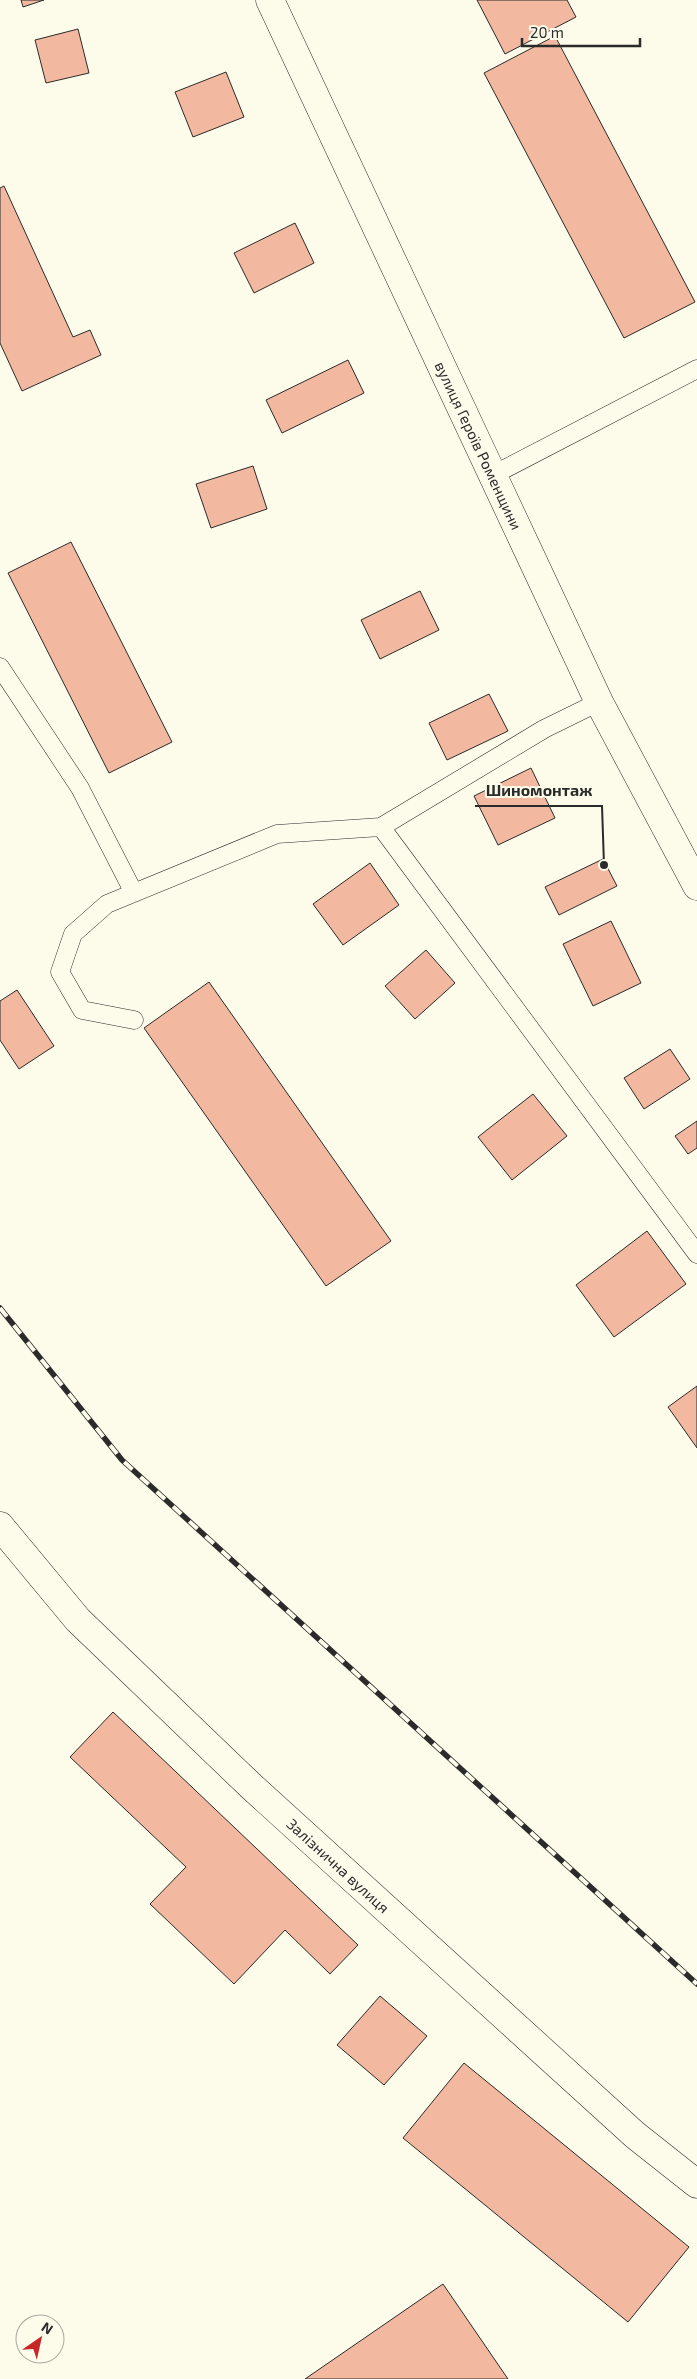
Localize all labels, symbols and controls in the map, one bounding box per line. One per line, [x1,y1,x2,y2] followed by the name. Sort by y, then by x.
[522,15,640,47] scale bar
[530,23,564,41] text: 20 m
[432,358,526,533] street label: вулиця Героїв Роменщини
[475,775,602,806] callout: Шиномонтаж
[486,780,592,799] text: Шиномонтаж
[283,1814,393,1917] street label: Залізнична вулиця
[15,2314,65,2364] north arrow
[39,2318,56,2338] text: N

